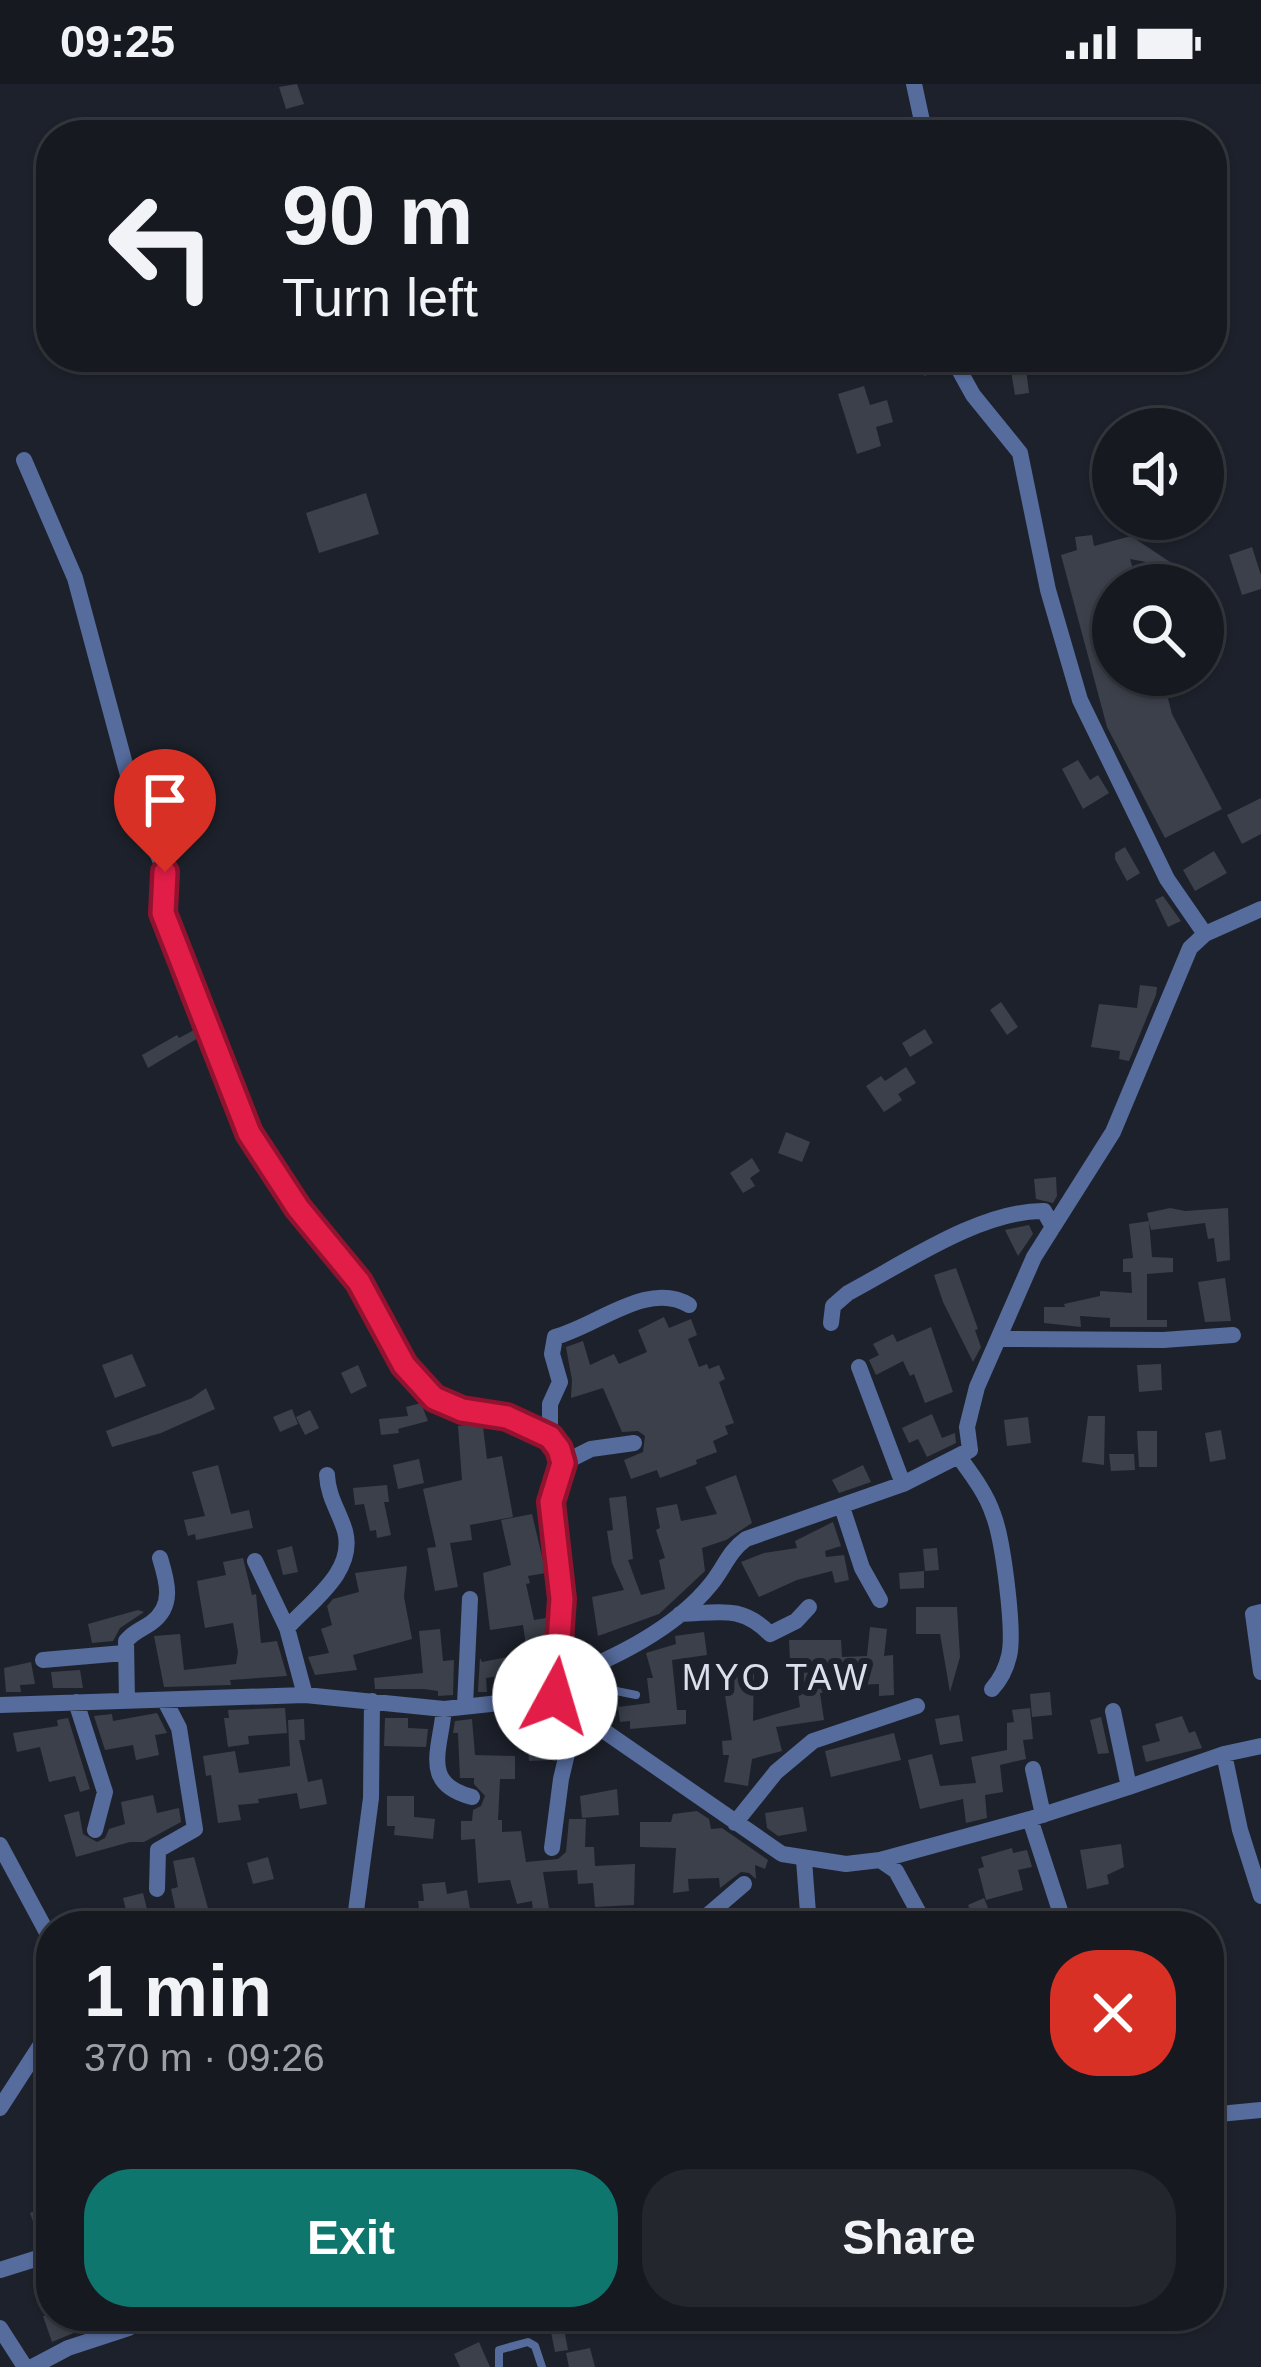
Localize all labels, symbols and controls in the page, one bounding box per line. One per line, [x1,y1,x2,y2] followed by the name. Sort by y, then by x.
[60,16,175,67] text: 09:25
[84,168,240,324] icon: left
[282,168,473,262] text: 90 m
[282,267,478,327] text: Turn left
[1092,408,1224,696] map controls
[1092,408,1224,540] button: sound
[1092,564,1224,696] button: search
[114,749,216,872] pin
[132,767,198,833] icon: arrive
[492,1634,618,1760] position arrow
[682,1657,870,1698] district label: MYO TAW
[1050,1950,1176,2076] button: close
[84,1951,272,2031] text: 1 min
[84,2036,325,2079] text: 370 m · 09:26
[84,2169,618,2307] button: Exit
[642,2169,1176,2307] button: Share

